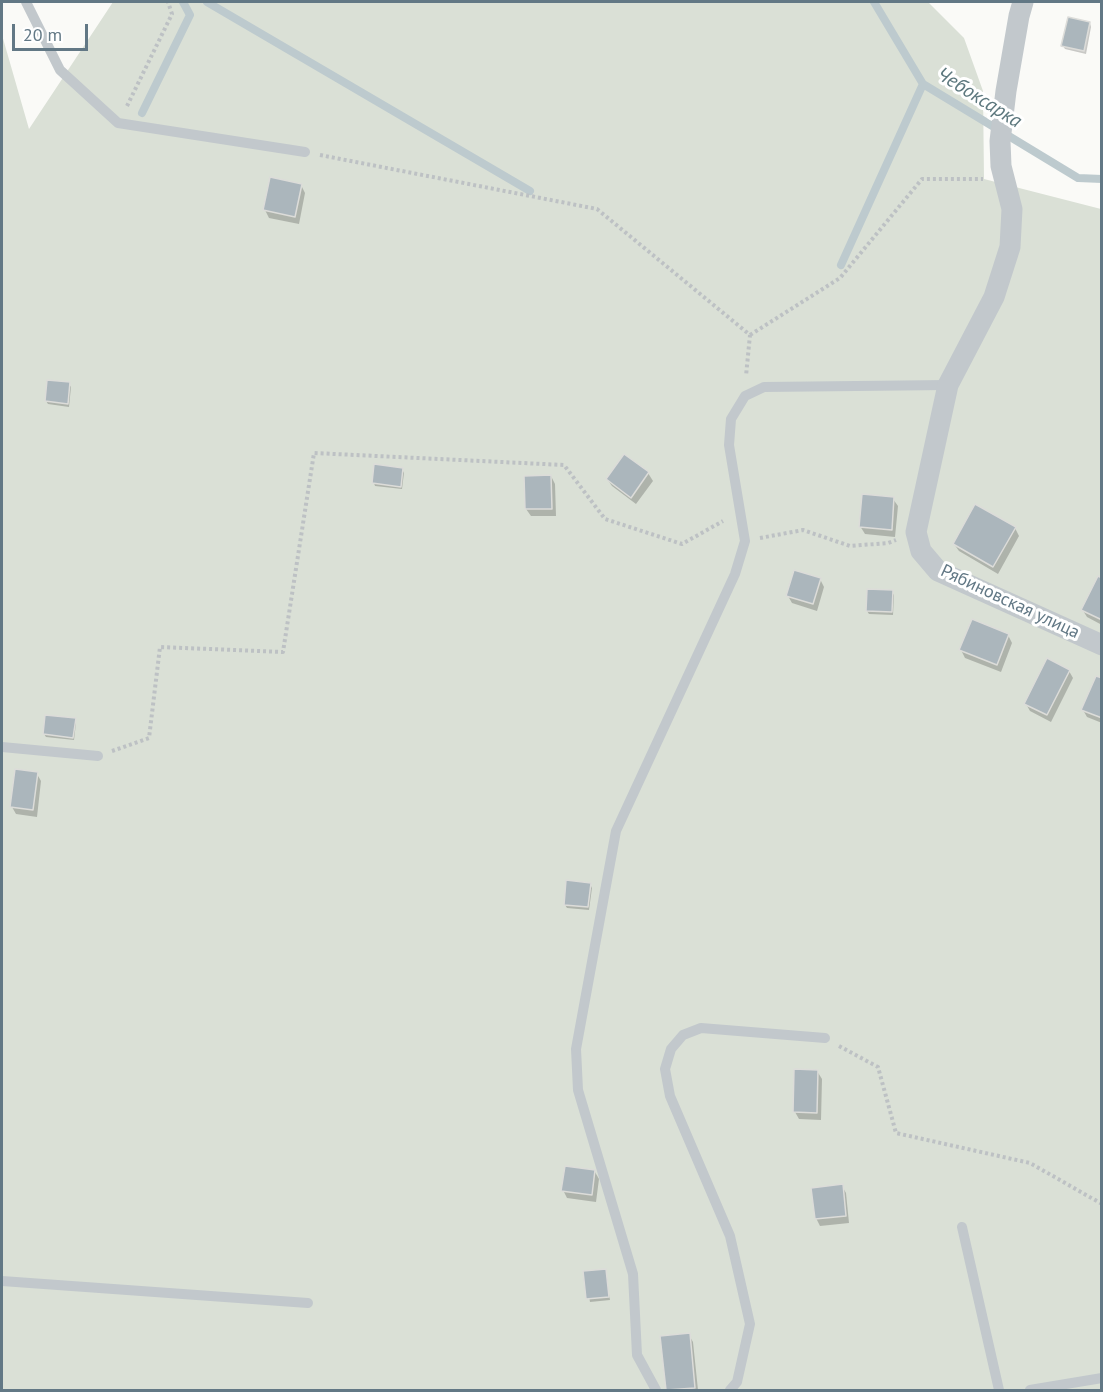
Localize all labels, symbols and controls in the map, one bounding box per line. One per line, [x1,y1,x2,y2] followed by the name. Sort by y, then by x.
[15,12,92,50] scale bar
[23,23,62,46] text: 20 m
[932,62,1026,134] water label: Чебоксарка
[937,560,1083,644] street label: Рябиновская улица

